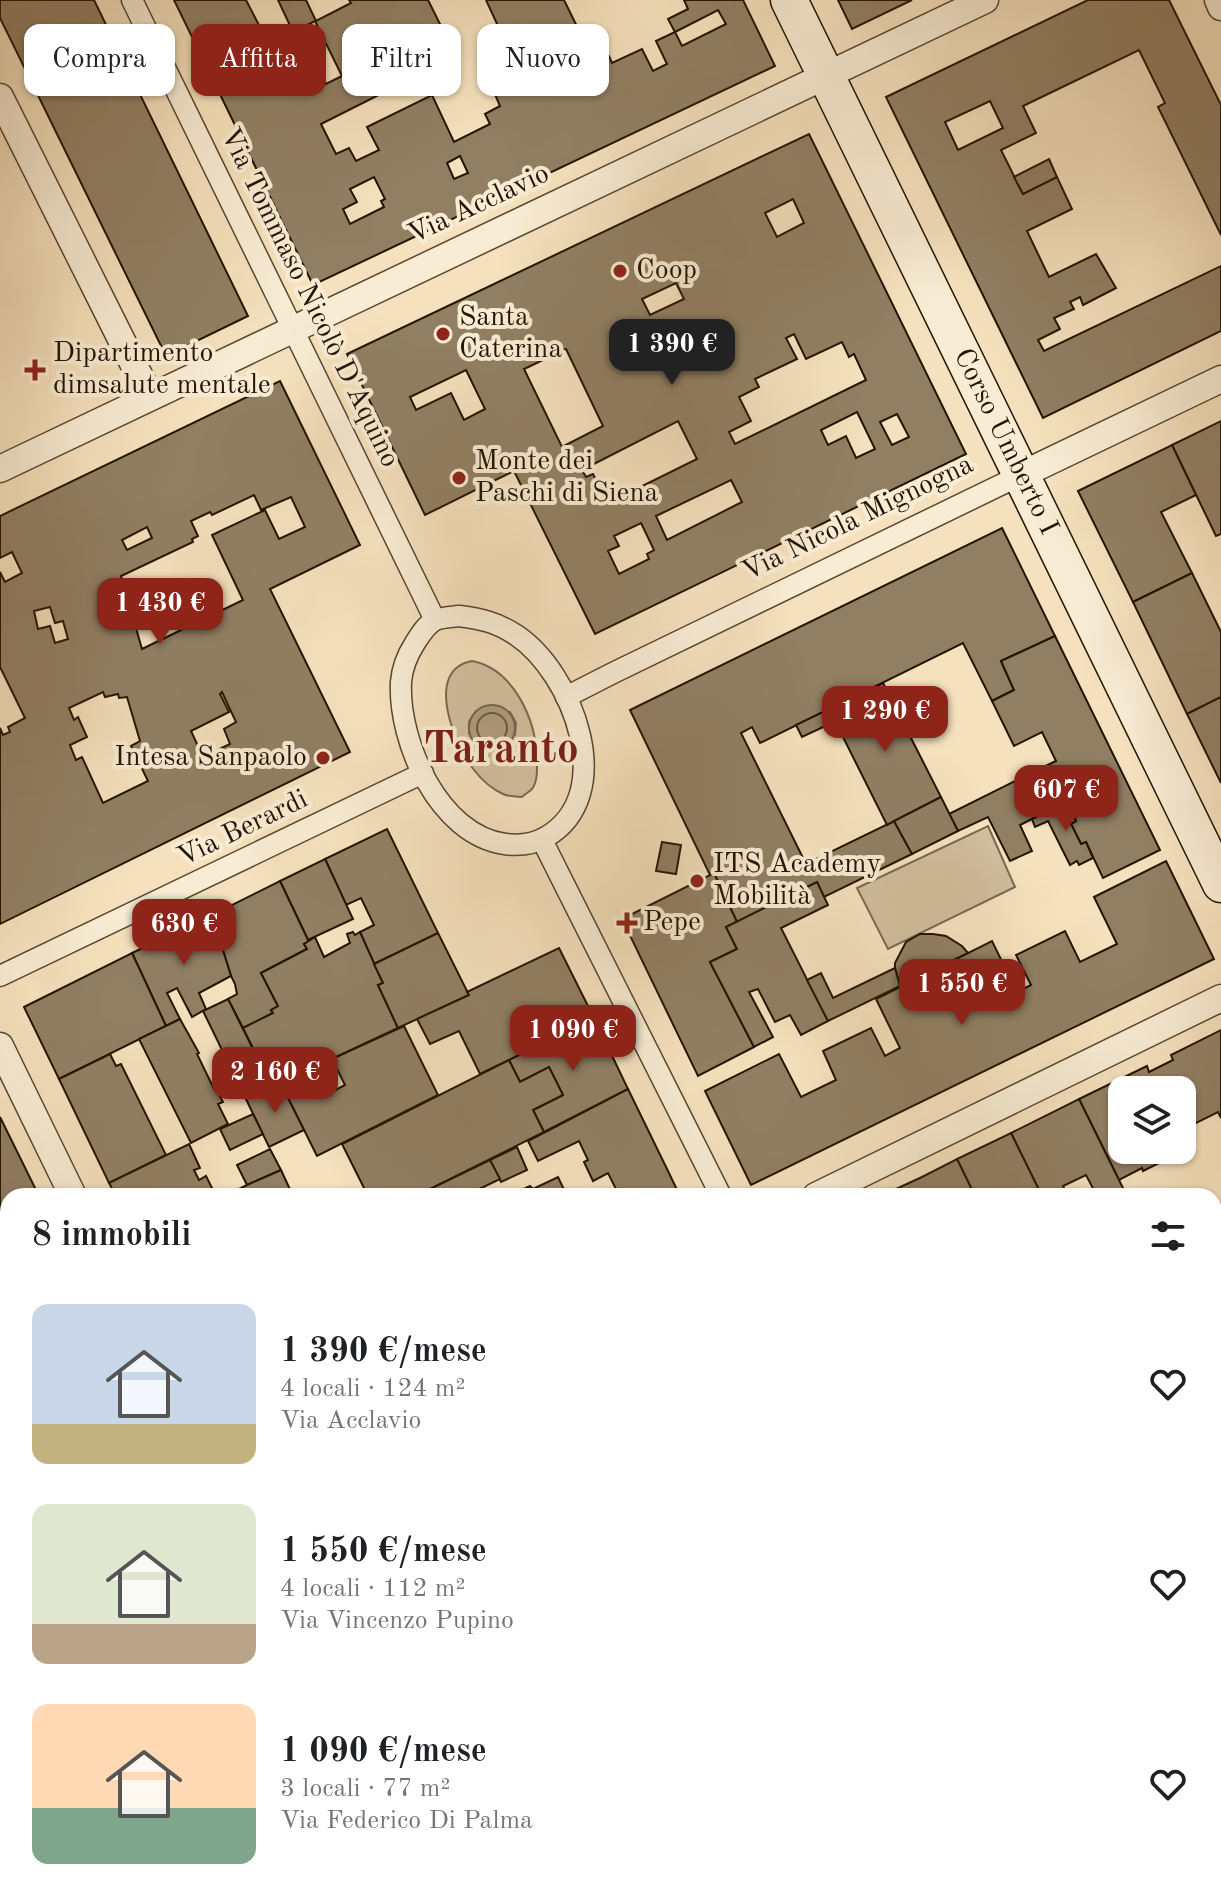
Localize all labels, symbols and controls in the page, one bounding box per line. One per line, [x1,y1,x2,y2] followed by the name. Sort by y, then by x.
[24,24,175,96] chip: Compra
[191,24,326,96] chip: Affitta
[342,24,461,96] chip: Filtri
[477,24,609,96] chip: Nuovo
[214,124,404,472] street label: Via Tommaso Nicolò D'Aquino
[404,160,554,250] street label: Via Acclavio
[636,257,697,285] place label: Coop
[611,262,629,280] marker: Coop
[459,304,562,364] place label: Santa Caterina
[598,319,746,387] pin: 1 390 €
[434,325,452,343] marker: Santa Caterina
[627,332,717,358] text: 1 390 €
[53,340,271,400] place label: Dipartimento dimsalute mentale
[948,345,1062,540] street label: Corso Umberto I
[24,359,46,381] marker: Dipartimento dimsalute mentale
[475,448,659,508] place label: Monte dei Paschi di Siena
[738,451,978,587] street label: Via Nicola Mignogna
[450,469,468,487] marker: Monte dei Paschi di Siena
[86,578,234,646] pin: 1 430 €
[115,591,205,617] text: 1 430 €
[811,686,959,754] pin: 1 290 €
[840,699,930,725] text: 1 290 €
[423,728,579,772] district label: Taranto
[114,744,307,772] place label: Intesa Sanpaolo
[314,749,332,767] marker: Intesa Sanpaolo
[1010,765,1122,833] pin: 607 €
[1032,778,1100,804] text: 607 €
[174,786,312,872] street label: Via Berardi
[713,851,881,911] place label: ITS Academy Mobilità
[688,872,706,890] marker: ITS Academy Mobilità
[128,899,240,967] pin: 630 €
[643,909,701,937] place label: Pepe
[150,912,218,938] text: 630 €
[618,914,636,932] marker: Pepe
[888,959,1036,1027] pin: 1 550 €
[917,972,1007,998] text: 1 550 €
[499,1005,647,1073] pin: 1 090 €
[528,1018,618,1044] text: 1 090 €
[201,1047,349,1115] pin: 2 160 €
[230,1060,320,1086] text: 2 160 €
[1108,1076,1196,1164] map controls
[1108,1076,1196,1164] button: layers
[1146,1214,1190,1258] icon: filters
[32,1219,191,1253] text: 8 immobili
[280,1335,487,1369] text: 1 390 €/mese
[96,1336,192,1432] icon: home
[1146,1362,1190,1406] icon: heart
[280,1376,465,1402] text: 4 locali · 124 m²
[280,1408,421,1434] text: Via Acclavio
[280,1535,487,1569] text: 1 550 €/mese
[96,1536,192,1632] icon: home
[1146,1562,1190,1606] icon: heart
[280,1576,465,1602] text: 4 locali · 112 m²
[280,1608,514,1634] text: Via Vincenzo Pupino
[280,1735,487,1769] text: 1 090 €/mese
[96,1736,192,1832] icon: home
[1146,1762,1190,1806] icon: heart
[280,1776,450,1802] text: 3 locali · 77 m²
[280,1808,533,1834] text: Via Federico Di Palma

